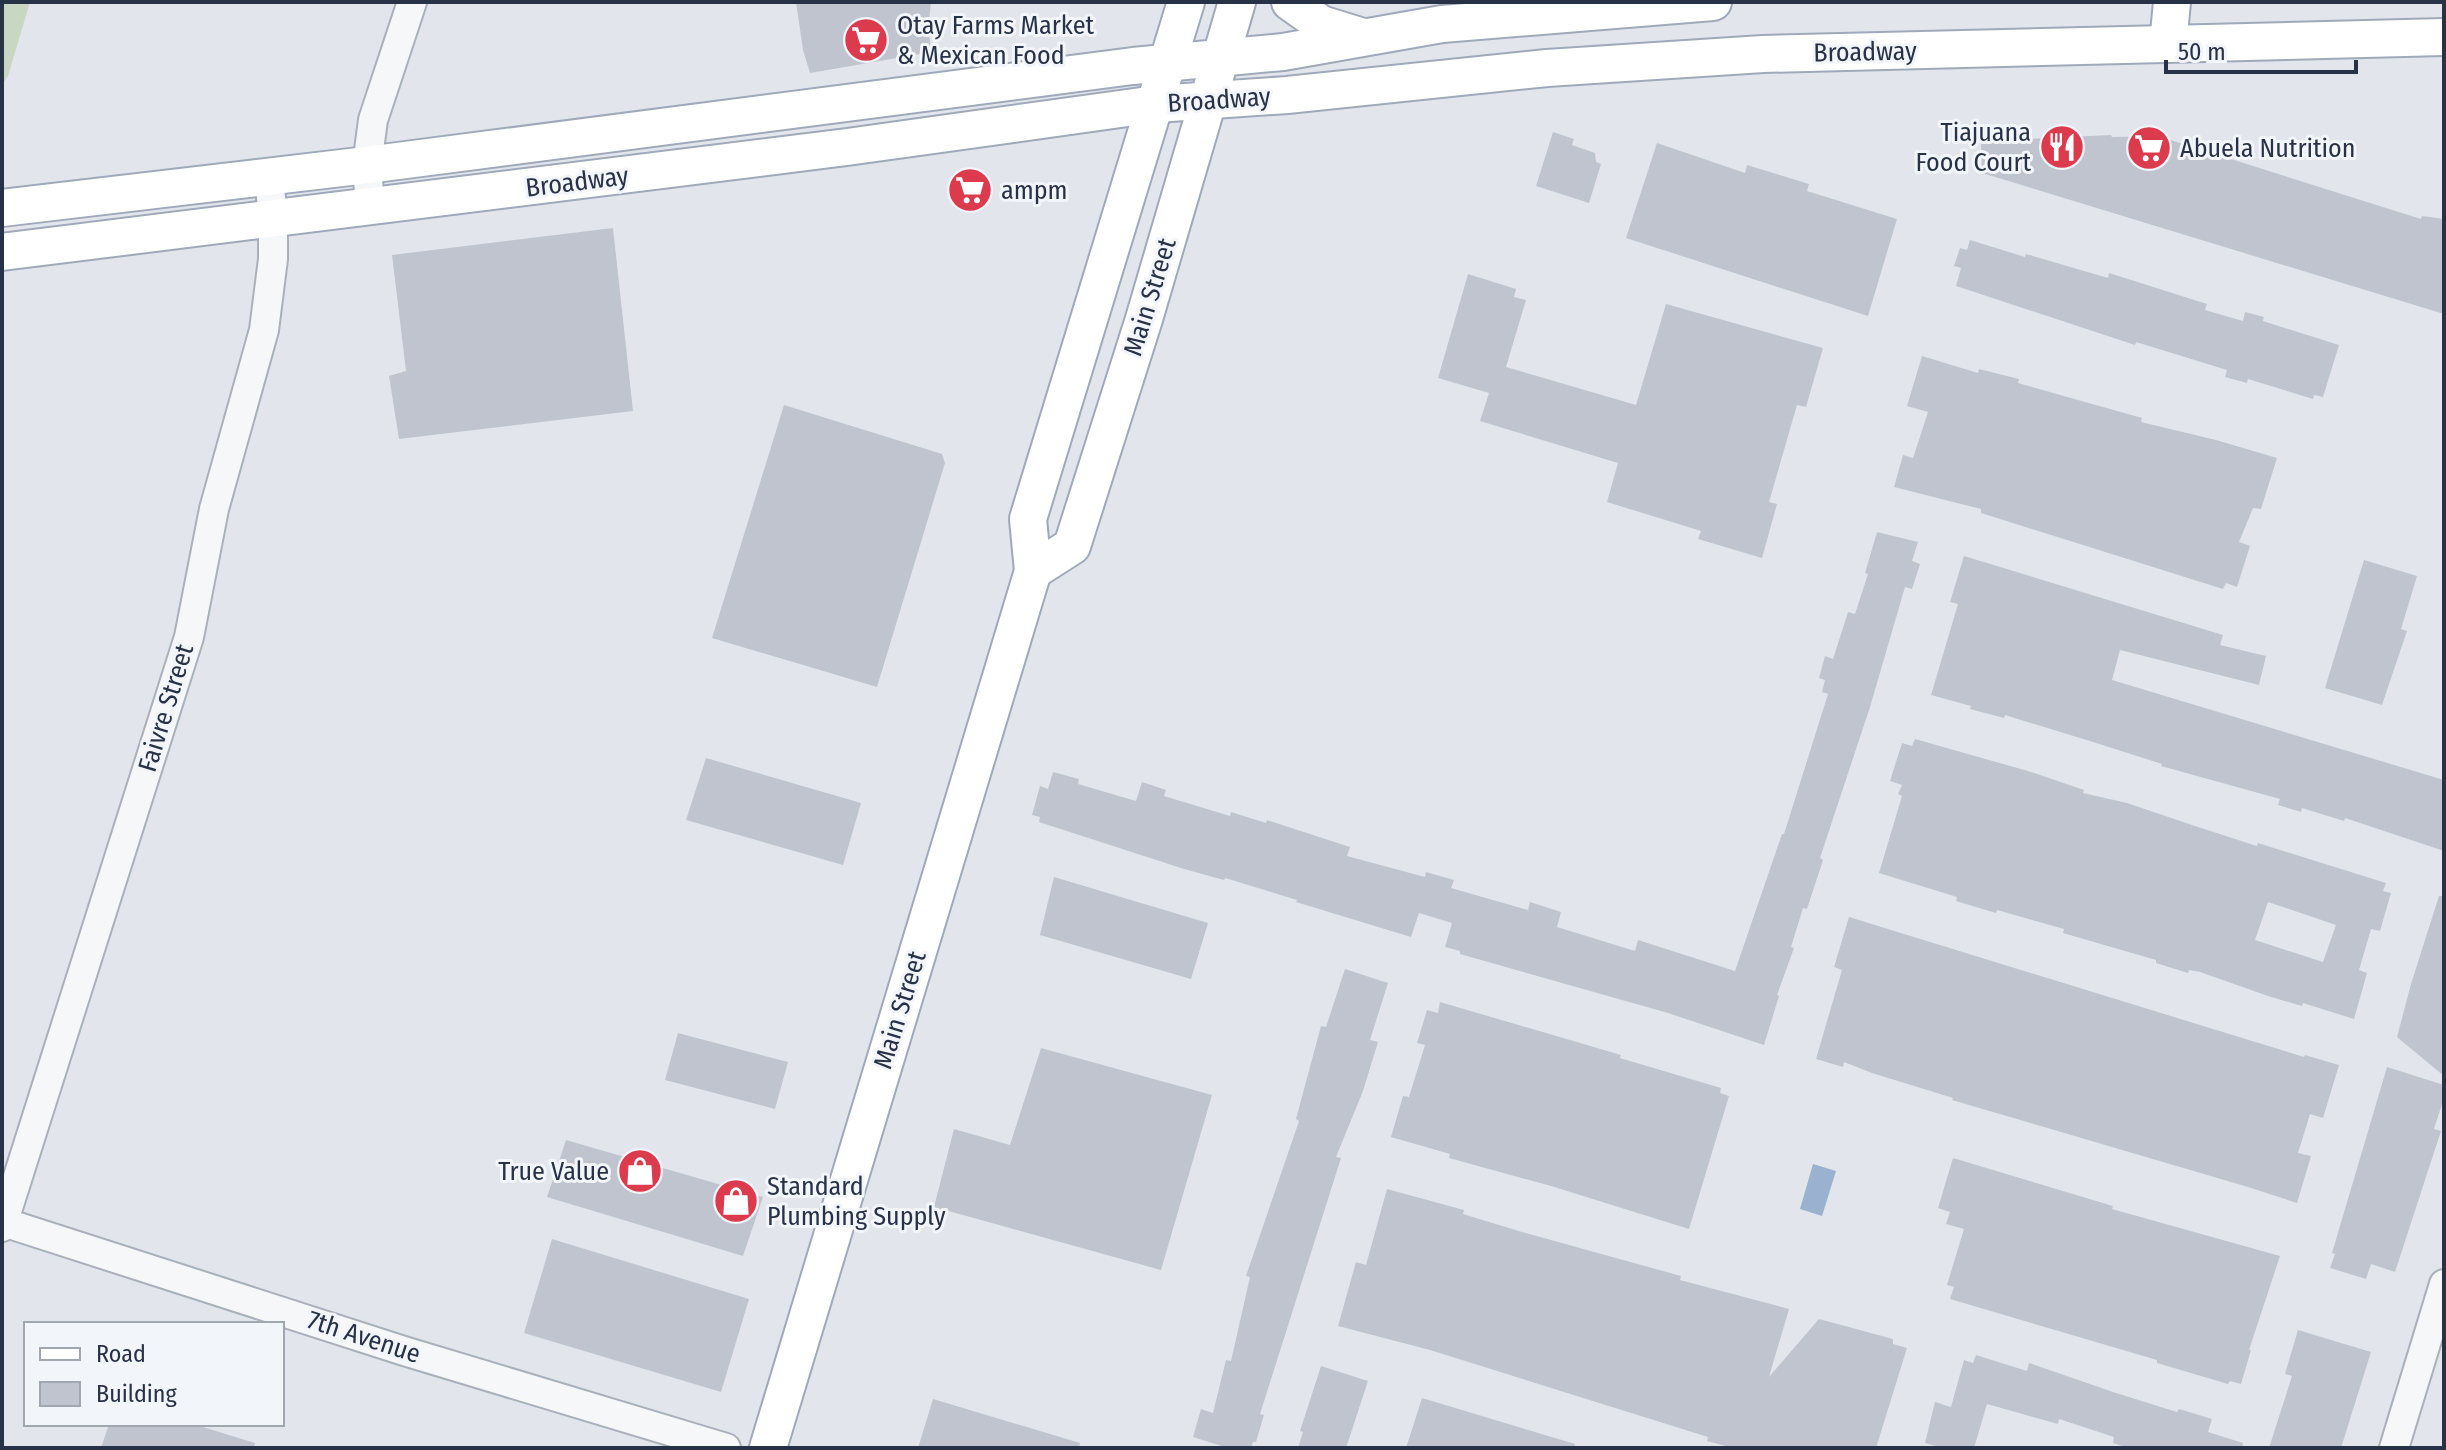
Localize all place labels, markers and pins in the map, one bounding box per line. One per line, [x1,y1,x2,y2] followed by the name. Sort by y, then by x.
[897,10,1095,71] place label: Otay Farms Market & Mexican Food
[842,16,890,64] supermarket icon: Otay Farms Market & Mexican Food
[1916,117,2031,178] place label: Tiajuana Food Court
[2038,123,2086,171] restaurant icon: Tiajuana Food Court
[2125,124,2173,172] supermarket icon: Abuela Nutrition
[2180,133,2355,164] place label: Abuela Nutrition
[946,166,994,214] supermarket icon: ampm
[1001,175,1068,206] place label: ampm
[616,1147,664,1195] shop icon: True Value
[498,1156,609,1187] place label: True Value
[767,1171,946,1232] place label: Standard Plumbing Supply
[712,1177,760,1225] shop icon: Standard Plumbing Supply

